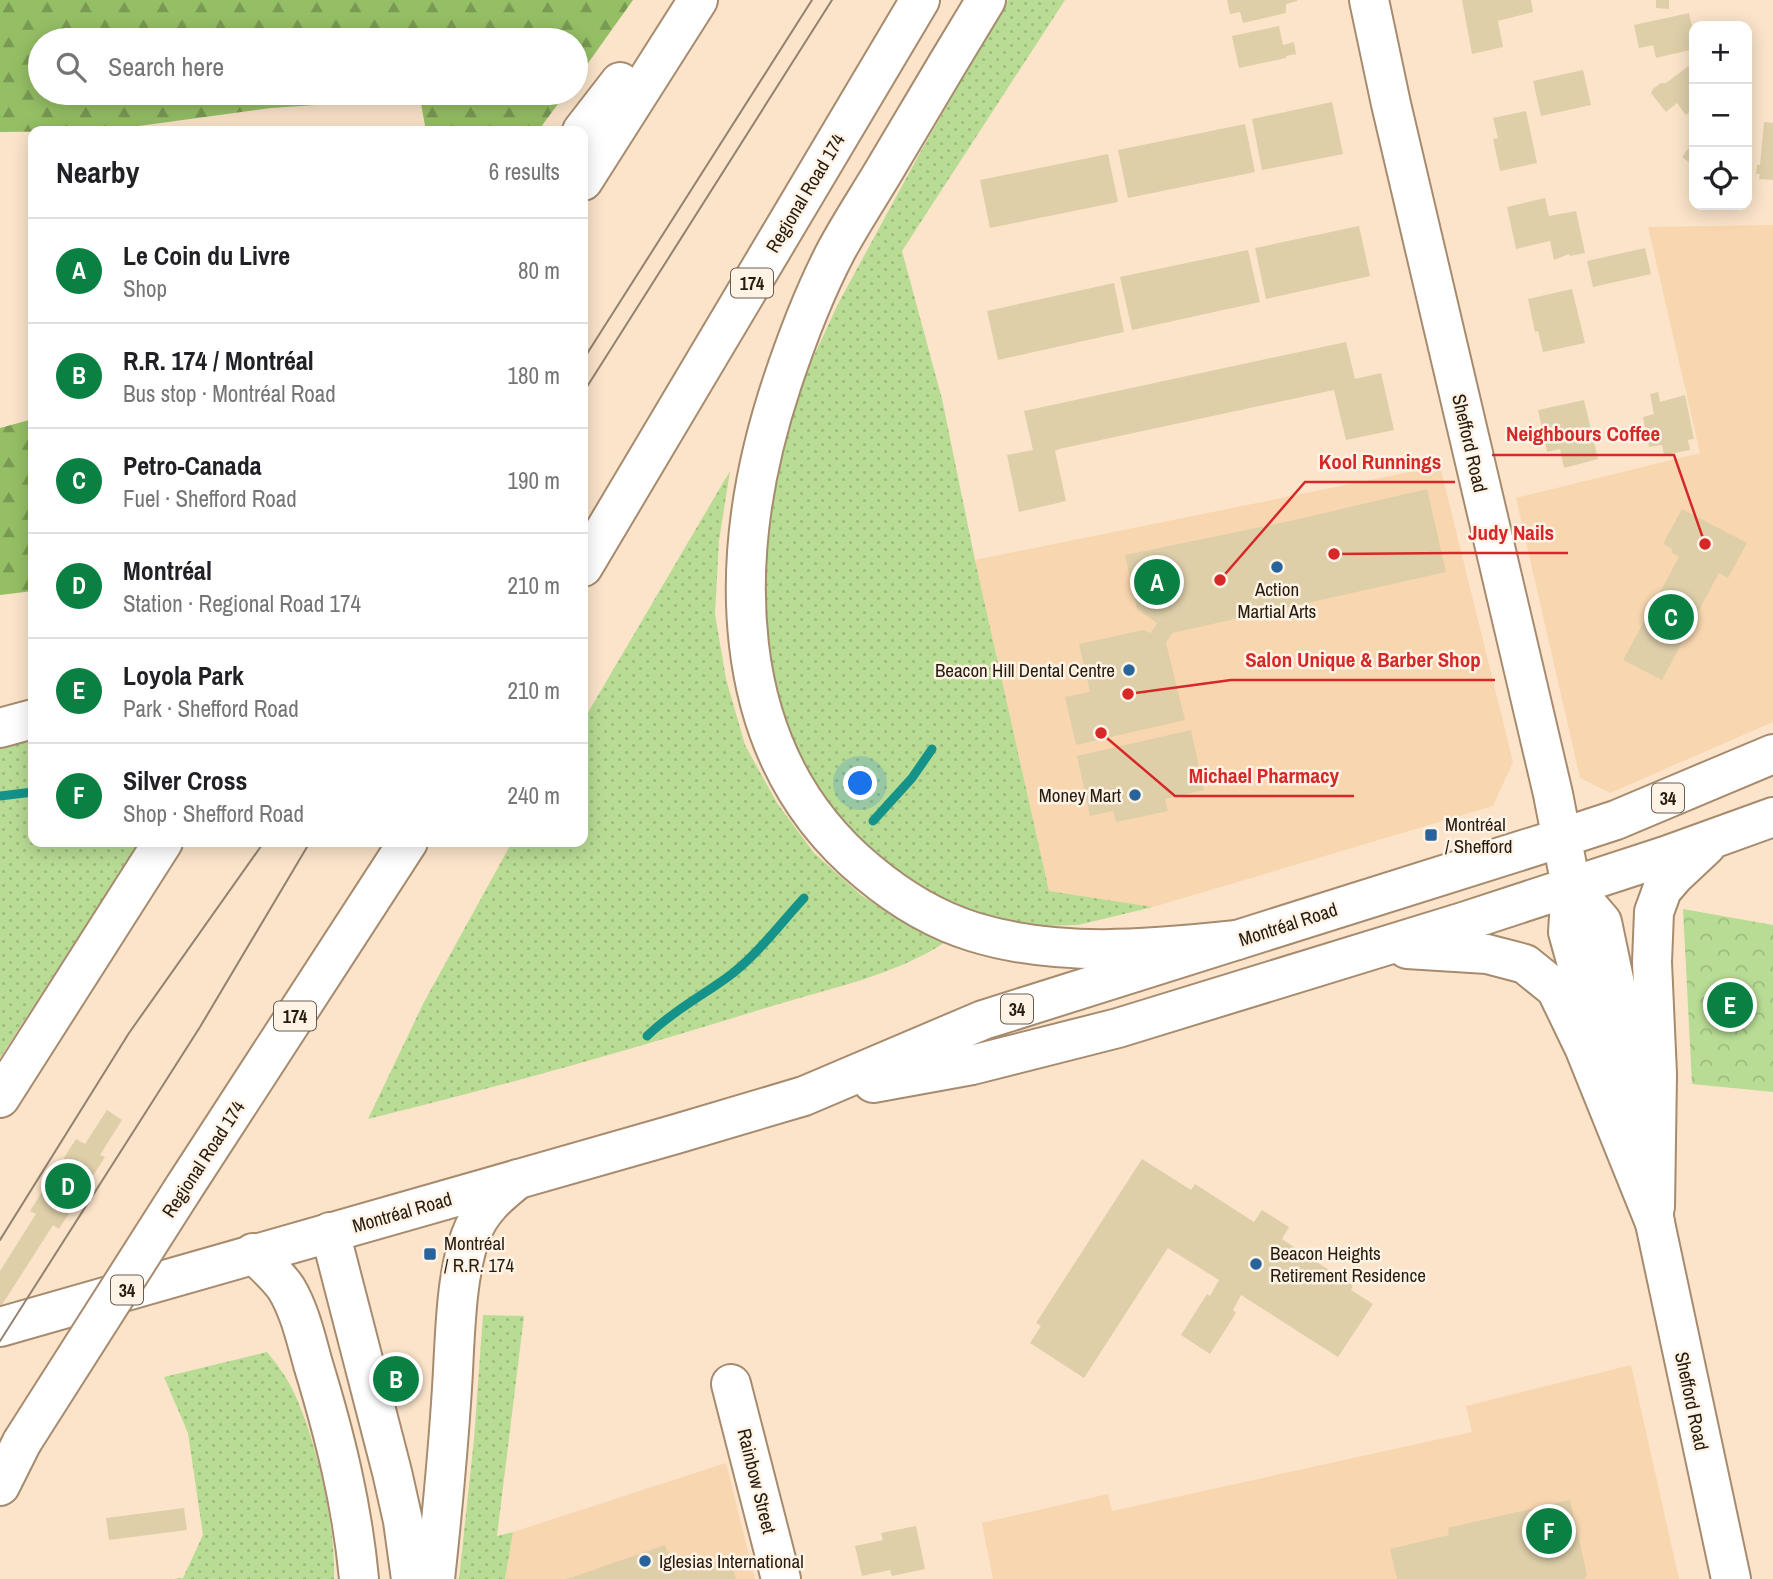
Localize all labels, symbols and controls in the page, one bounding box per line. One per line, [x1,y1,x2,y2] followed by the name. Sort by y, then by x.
[1689,21,1752,210] map controls
[1689,21,1752,84] button: +
[28,28,588,105] search box
[52,48,90,86] icon: search
[108,49,224,84] text: Search here
[1689,84,1752,147] button: −
[759,128,851,257] street label: Regional Road 174
[1689,147,1752,210] button: locate
[56,152,139,192] text: Nearby
[489,156,560,187] text: 6 results
[123,238,290,273] text: Le Coin du Livre
[72,255,86,286] text: A
[518,255,560,286] text: 80 m
[731,268,773,298] road number: 174
[123,273,167,304] text: Shop
[123,343,314,378] text: R.R. 174 / Montréal
[72,360,86,391] text: B
[508,360,560,391] text: 180 m
[123,378,336,409] text: Bus stop · Montréal Road
[1446,391,1494,495] street label: Shefford Road
[1492,413,1674,455] callout: Neighbours Coffee
[1506,419,1660,448] text: Neighbours Coffee
[1305,440,1455,482] callout: Kool Runnings
[1319,447,1441,476] text: Kool Runnings
[123,448,262,483] text: Petro-Canada
[72,465,86,496] text: C
[508,465,560,496] text: 190 m
[123,483,297,514] text: Fuel · Shefford Road
[1454,511,1568,553] callout: Judy Nails
[1468,518,1554,547] text: Judy Nails
[123,553,212,588] text: Montréal
[1134,556,1180,608] pin: A
[1269,559,1285,575] marker: Action Martial Arts
[72,570,86,601] text: D
[508,570,560,601] text: 210 m
[1238,576,1317,624] place label: Action Martial Arts
[123,588,361,619] text: Station · Regional Road 174
[1648,591,1694,643] pin: C
[1231,638,1495,680] callout: Salon Unique & Barber Shop
[1245,645,1481,674] text: Salon Unique & Barber Shop
[935,657,1115,683] place label: Beacon Hill Dental Centre
[123,658,244,693] text: Loyola Park
[1121,662,1137,678] marker: Beacon Hill Dental Centre
[73,675,85,706] text: E
[508,675,560,706] text: 210 m
[123,693,299,724] text: Park · Shefford Road
[1175,754,1354,796] callout: Michael Pharmacy
[1189,761,1340,790] text: Michael Pharmacy
[123,763,247,798] text: Silver Cross
[843,766,877,800] your location
[73,780,85,811] text: F
[508,780,560,811] text: 240 m
[1039,782,1122,808] place label: Money Mart
[1652,784,1684,812] road number: 34
[1127,787,1143,803] marker: Money Mart
[123,798,304,829] text: Shop · Shefford Road
[1445,811,1512,859] place label: Montréal / Shefford
[1423,827,1439,843] marker: Montréal / Shefford
[1235,896,1341,952] street label: Montréal Road
[1707,979,1753,1031] pin: E
[1001,994,1033,1024] road number: 34
[274,1001,316,1030] road number: 174
[156,1095,251,1222] street label: Regional Road 174
[45,1160,91,1212] pin: D
[349,1185,455,1239] street label: Montréal Road
[444,1230,514,1278] place label: Montréal / R.R. 174
[1270,1240,1426,1288] place label: Beacon Heights Retirement Residence
[422,1246,438,1262] marker: Montréal / R.R. 174
[1248,1256,1264,1272] marker: Beacon Heights Retirement Residence
[111,1275,143,1304] road number: 34
[1669,1349,1715,1453] street label: Shefford Road
[373,1353,419,1405] pin: B
[731,1426,783,1537] street label: Rainbow Street
[1526,1505,1572,1557] pin: F
[659,1548,804,1574] place label: Iglesias International
[637,1553,653,1569] marker: Iglesias International

